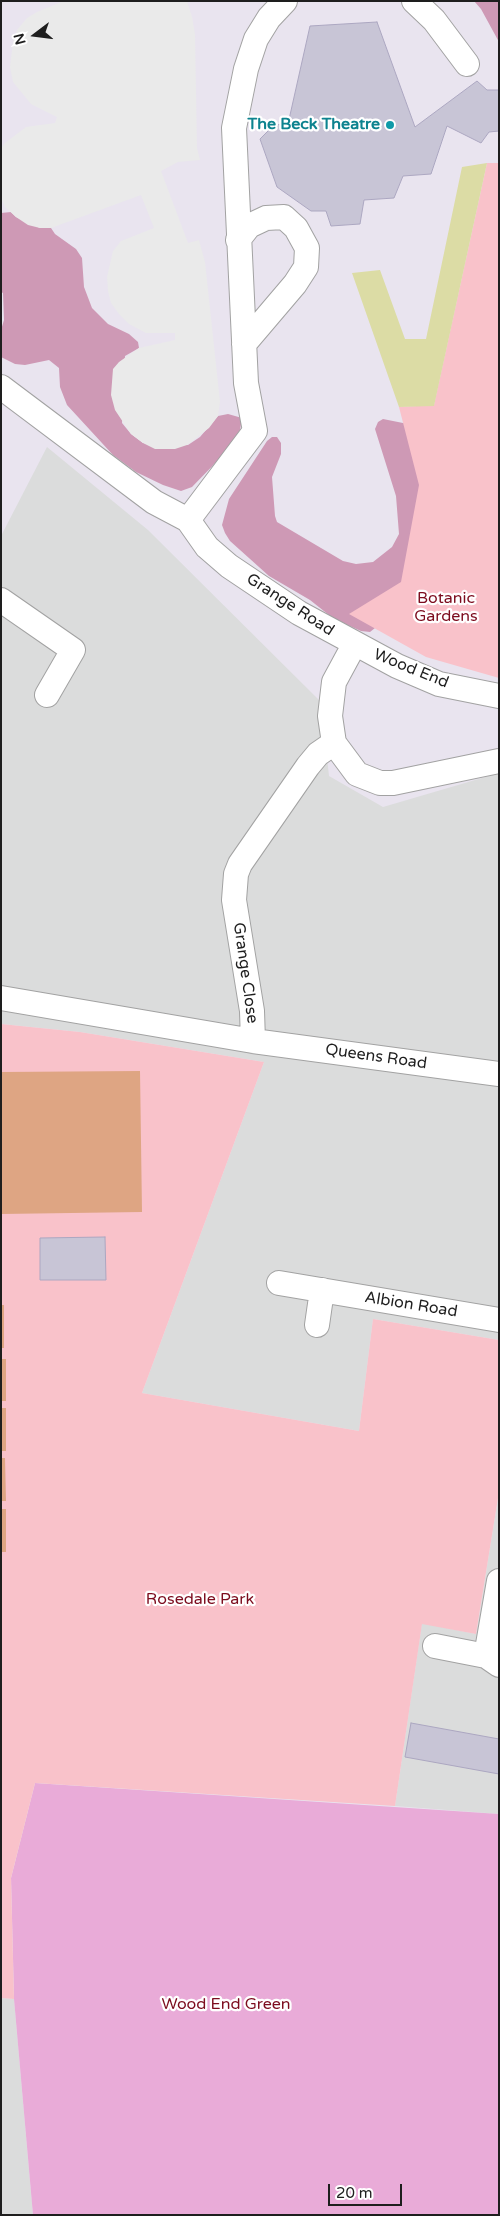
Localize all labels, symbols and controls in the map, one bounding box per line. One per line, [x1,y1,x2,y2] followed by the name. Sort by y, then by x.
[10,10,60,60] north arrow
[10,31,30,47] text: N
[248,115,380,135] place label: The Beck Theatre
[384,119,396,131] marker: The Beck Theatre
[243,570,337,640] street label: Grange Road
[414,589,478,627] park label: Botanic Gardens
[371,645,451,693] street label: Wood End
[228,921,262,1025] street label: Grange Close
[324,1040,428,1074] street label: Queens Road
[363,1288,459,1322] street label: Albion Road
[146,1590,254,1610] park label: Rosedale Park
[161,1995,291,2015] park label: Wood End Green
[330,2174,404,2206] scale bar
[336,2184,373,2202] text: 20 m

